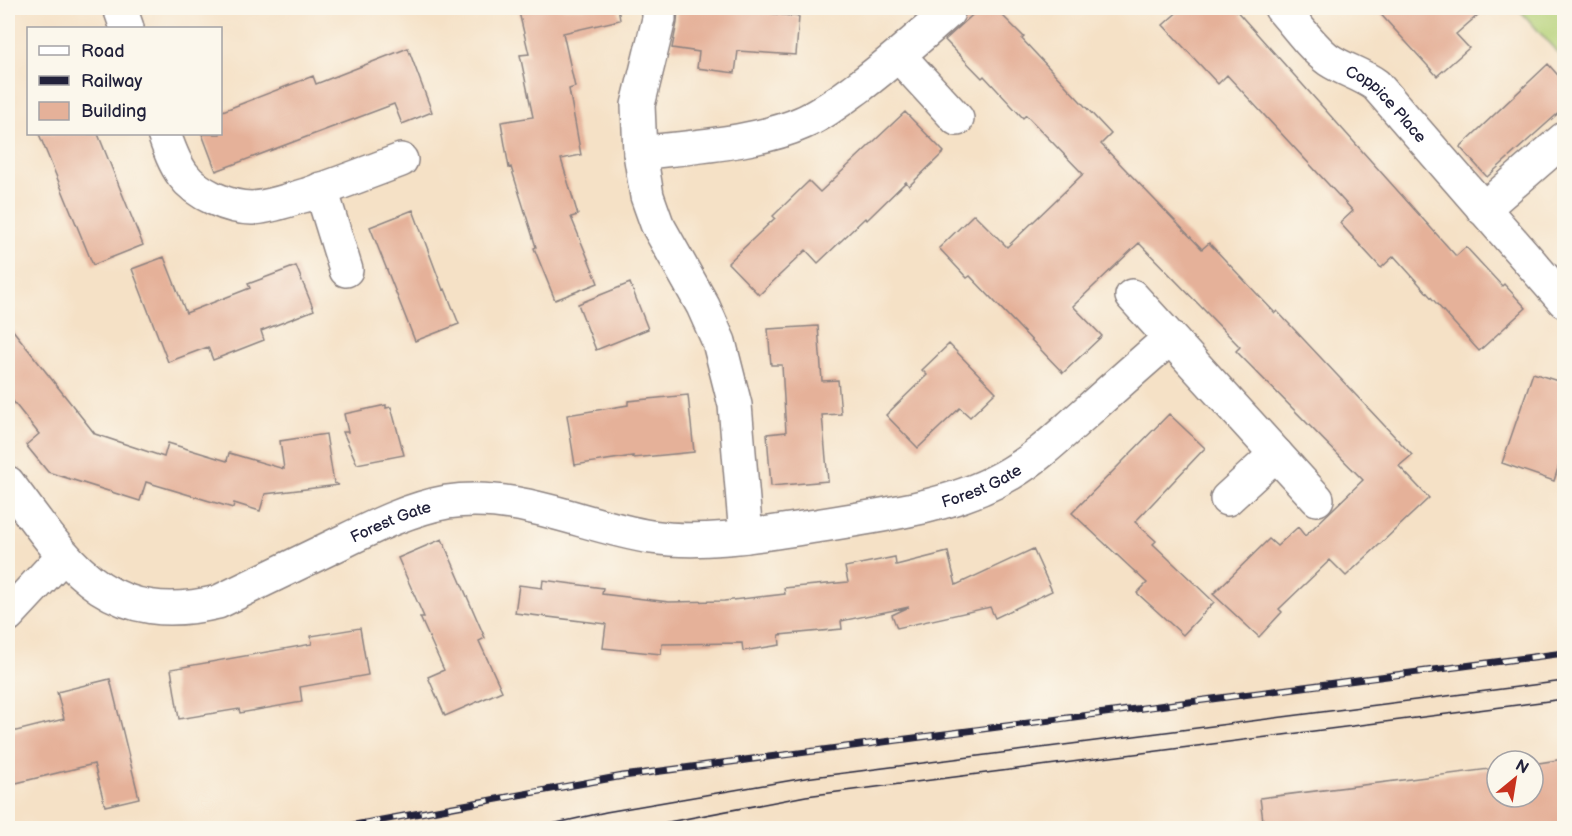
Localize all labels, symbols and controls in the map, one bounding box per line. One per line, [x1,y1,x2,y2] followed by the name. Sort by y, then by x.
[27,27,222,135] legend
[81,41,125,62] text: Road
[1342,62,1430,147] street label: Coppice Place
[81,71,143,92] text: Railway
[81,101,147,122] text: Building
[940,461,1026,513] street label: Forest Gate
[348,498,434,548] street label: Forest Gate
[1485,749,1545,809] north arrow
[1512,756,1532,779] text: N

